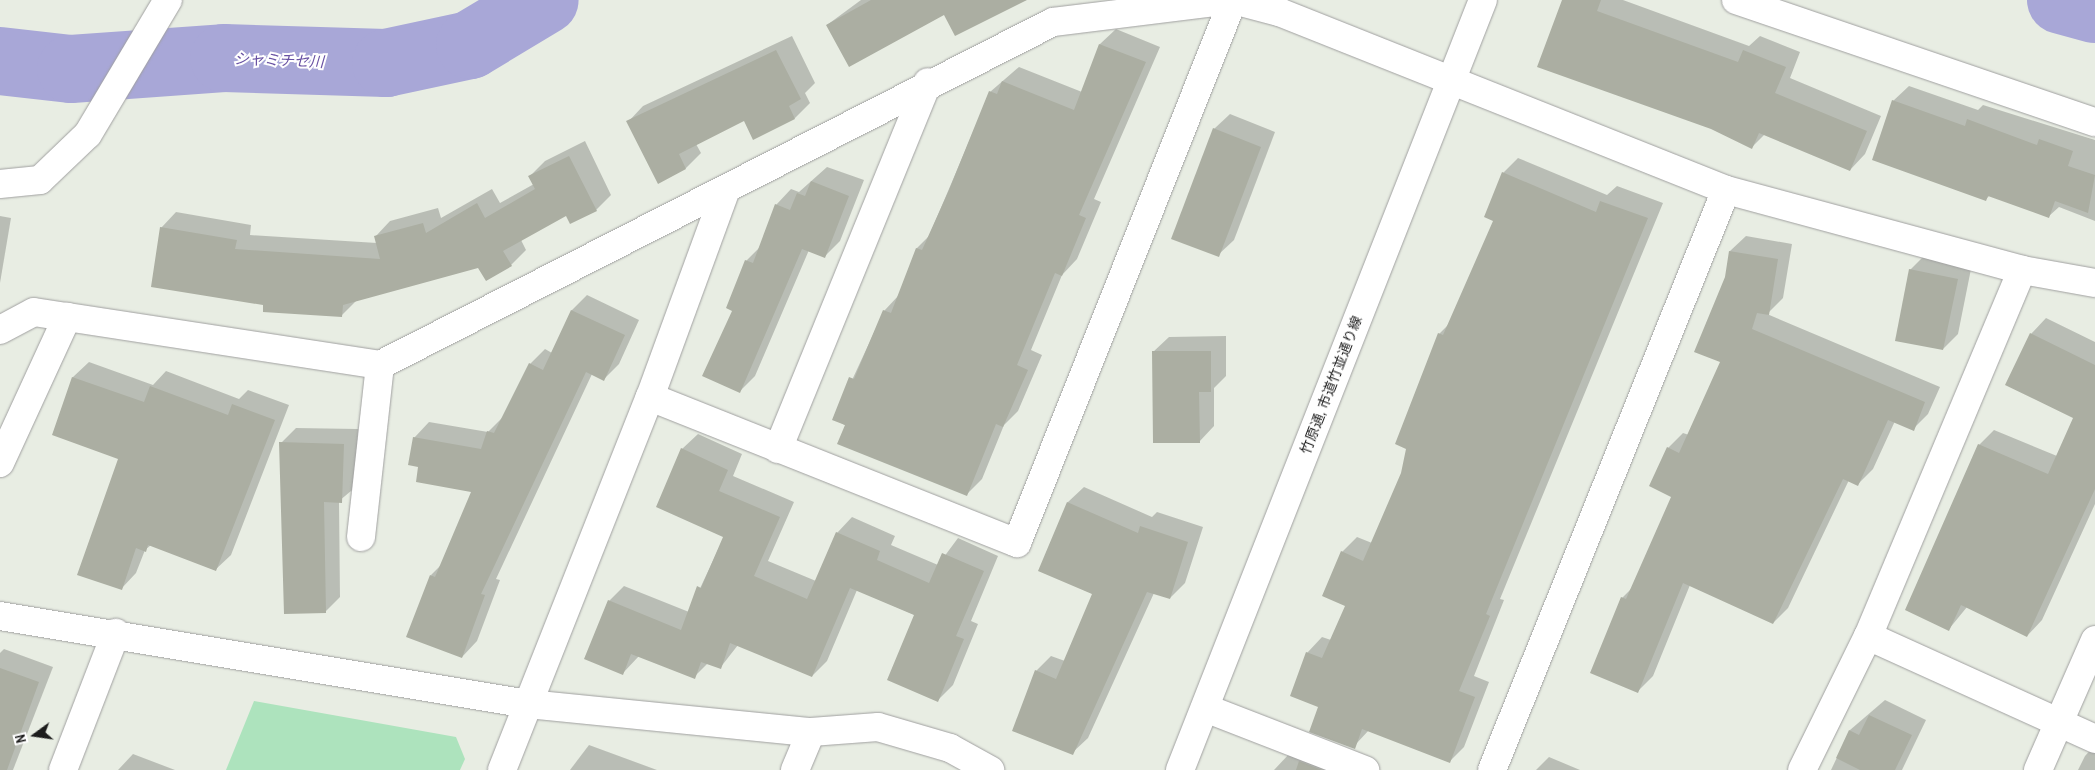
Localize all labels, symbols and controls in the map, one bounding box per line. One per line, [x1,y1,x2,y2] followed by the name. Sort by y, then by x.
[234,49,324,71] water label: シャミチセ川
[1297,314,1365,456] street label: 竹原通, 市道竹並通り線
[10,710,60,760] north arrow
[11,732,30,745] text: N

